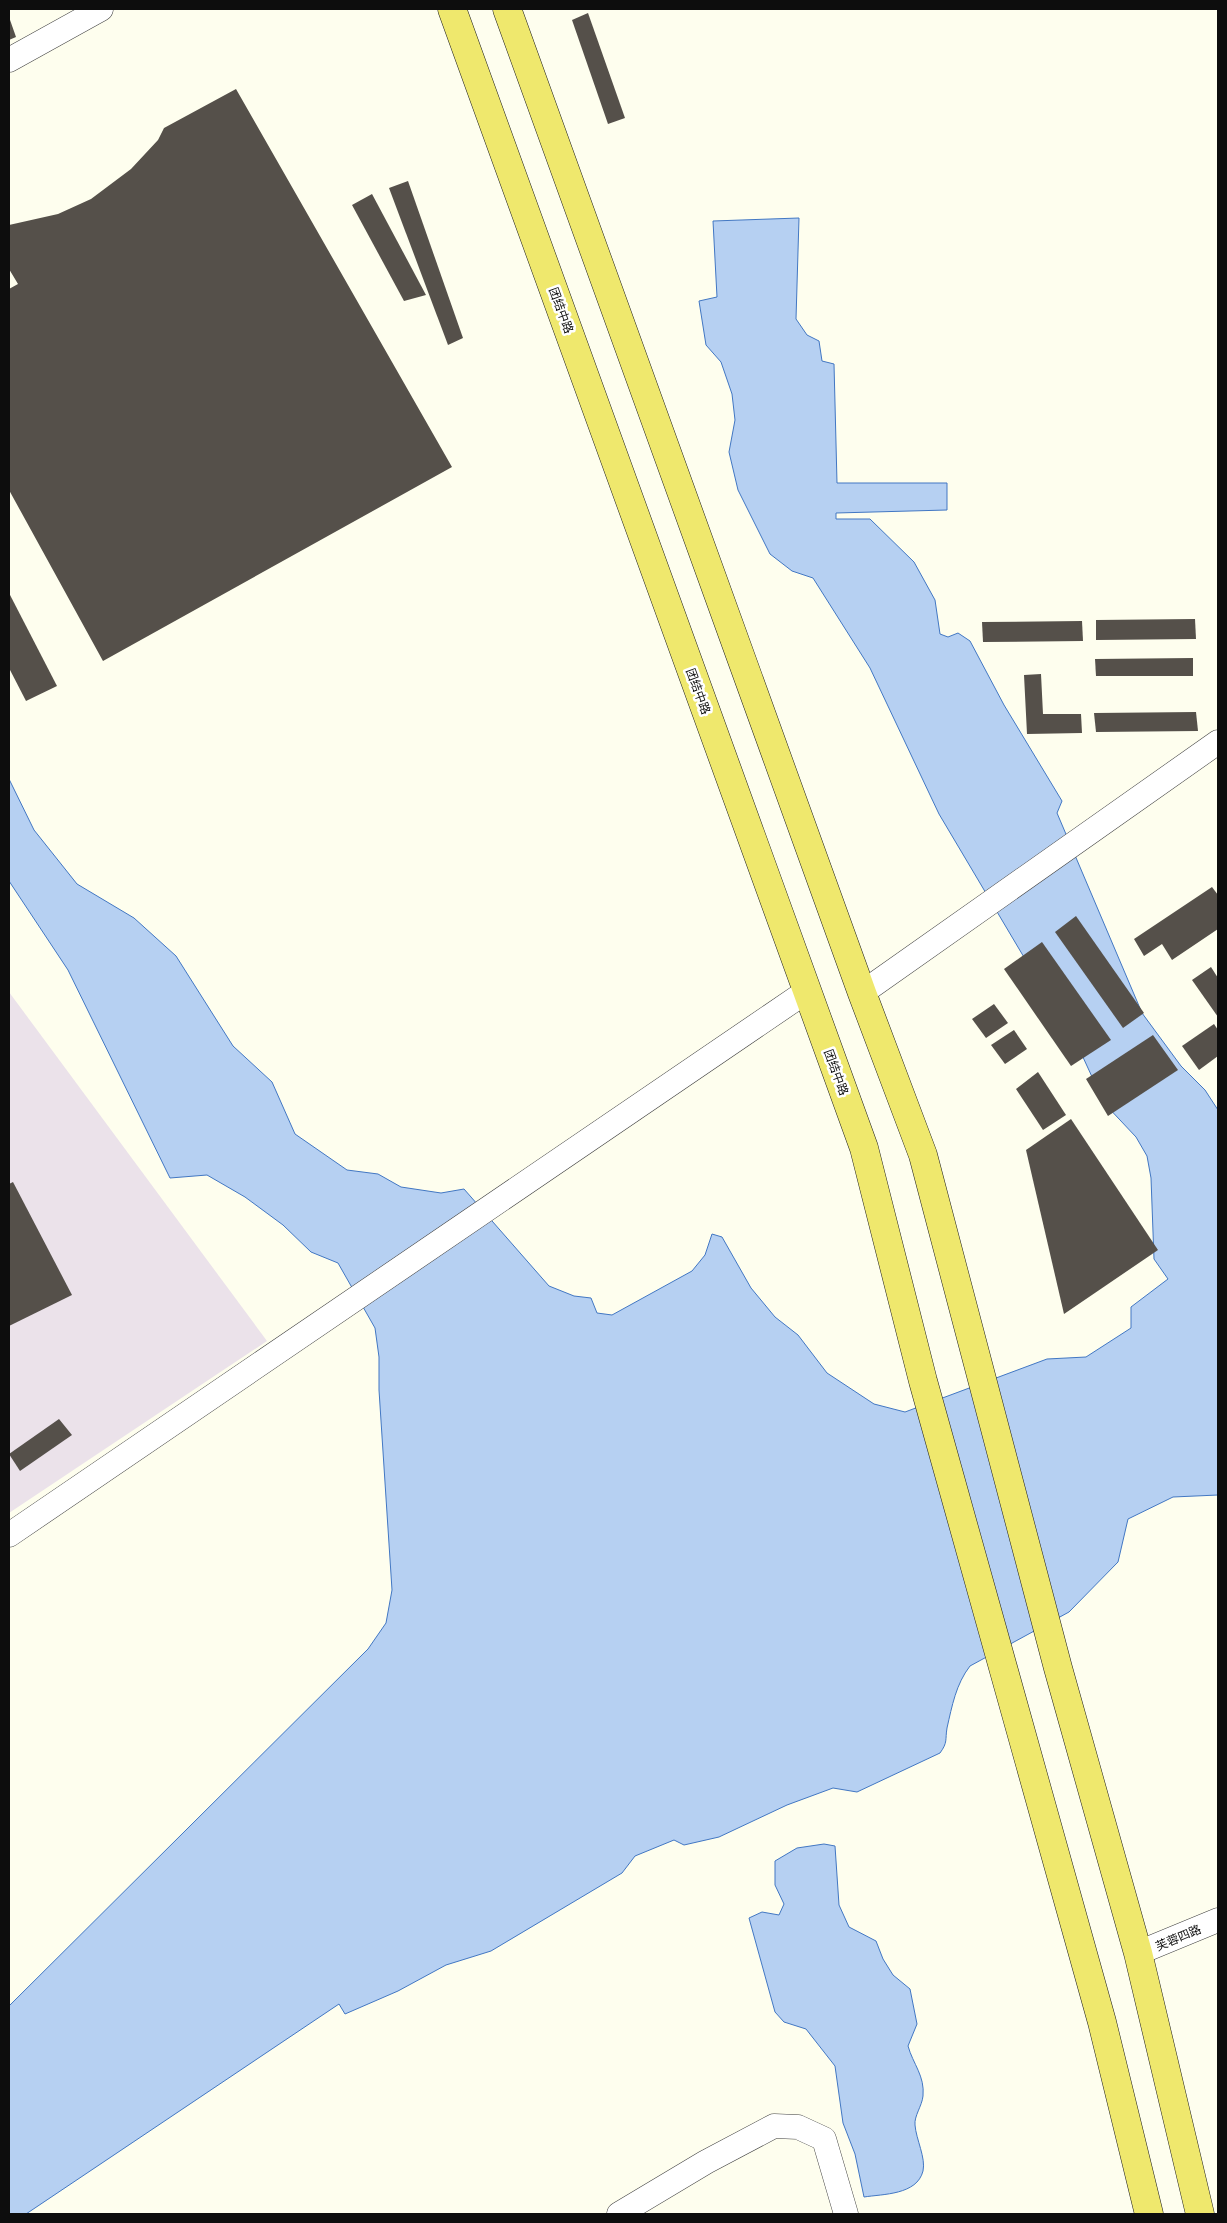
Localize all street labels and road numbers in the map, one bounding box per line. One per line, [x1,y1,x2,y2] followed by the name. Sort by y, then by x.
[546,285,578,335] street label: 团结中路
[683,666,715,716] street label: 团结中路
[821,1047,853,1097] street label: 团结中路
[1153,1920,1203,1954] street label: 芙蓉四路

